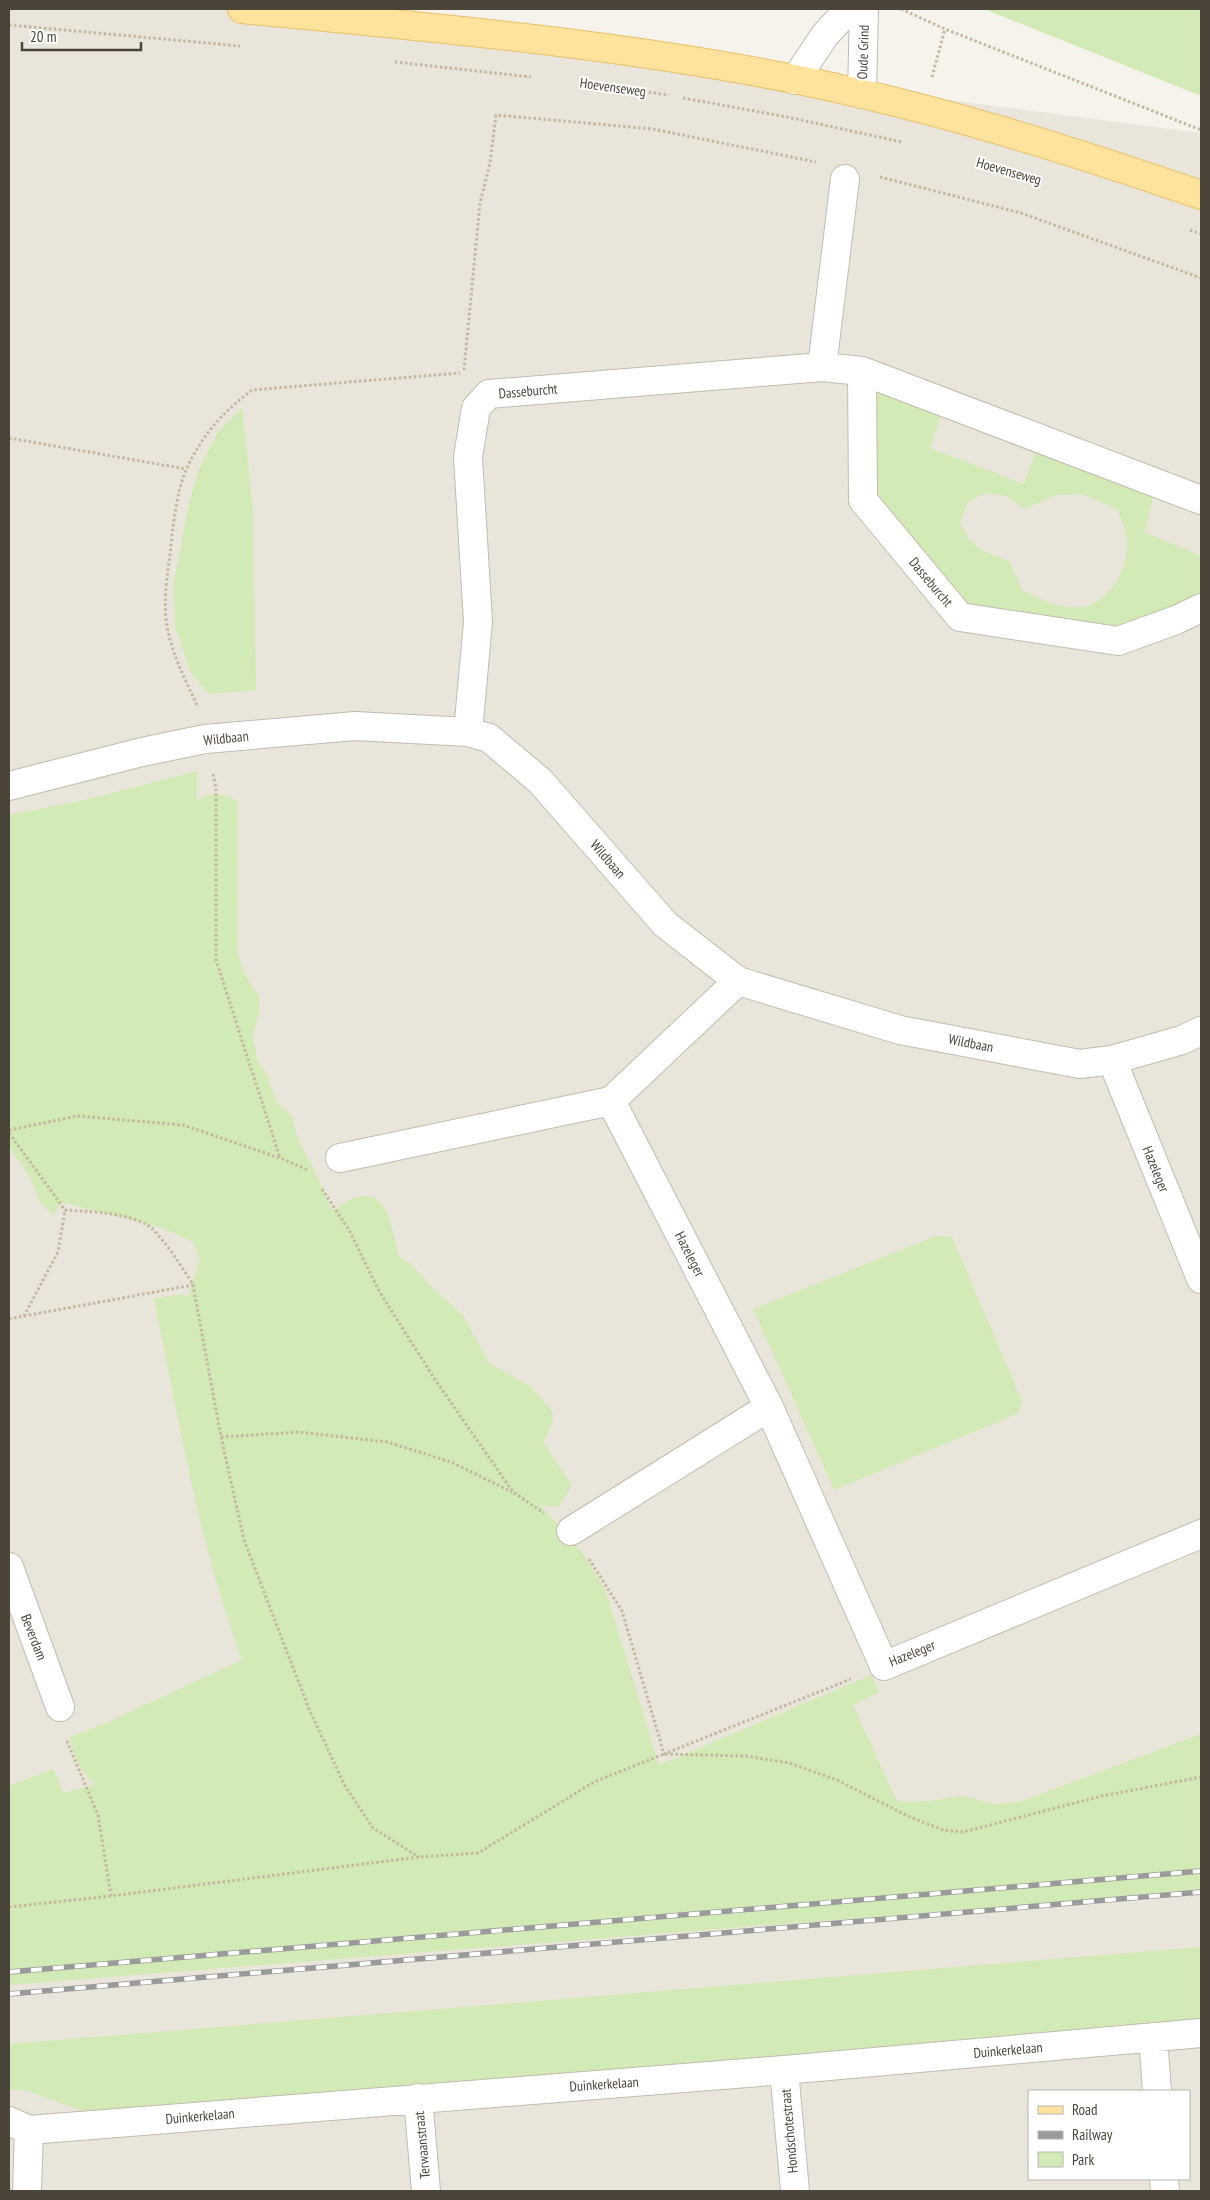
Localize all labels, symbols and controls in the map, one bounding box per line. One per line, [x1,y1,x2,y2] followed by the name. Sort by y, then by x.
[22,20,141,52] scale bar
[853,24,873,80] street label: Oude Grind
[30,27,56,46] text: 20 m
[579,73,647,101] street label: Hoevenseweg
[974,153,1044,189] street label: Hoevenseweg
[498,379,558,403] street label: Dasseburcht
[905,554,957,611] street label: Dasseburcht
[203,727,249,749] street label: Wildbaan
[586,836,630,882] street label: Wildbaan
[947,1030,995,1056] street label: Wildbaan
[1139,1143,1173,1195] street label: Hazeleger
[671,1228,709,1280] street label: Hazeleger
[17,1611,51,1663] street label: Beverdam
[886,1636,938,1670] street label: Hazeleger
[973,2038,1043,2062] street label: Duinkerkelaan
[569,2073,639,2095] street label: Duinkerkelaan
[776,2088,802,2174] street label: Hondschotestraat
[1028,2090,1190,2180] legend
[1072,2100,1098,2119] text: Road
[165,2104,235,2128] street label: Duinkerkelaan
[410,2110,434,2179] street label: Terwaanstraat
[1072,2125,1113,2144] text: Railway
[1072,2150,1094,2169] text: Park

